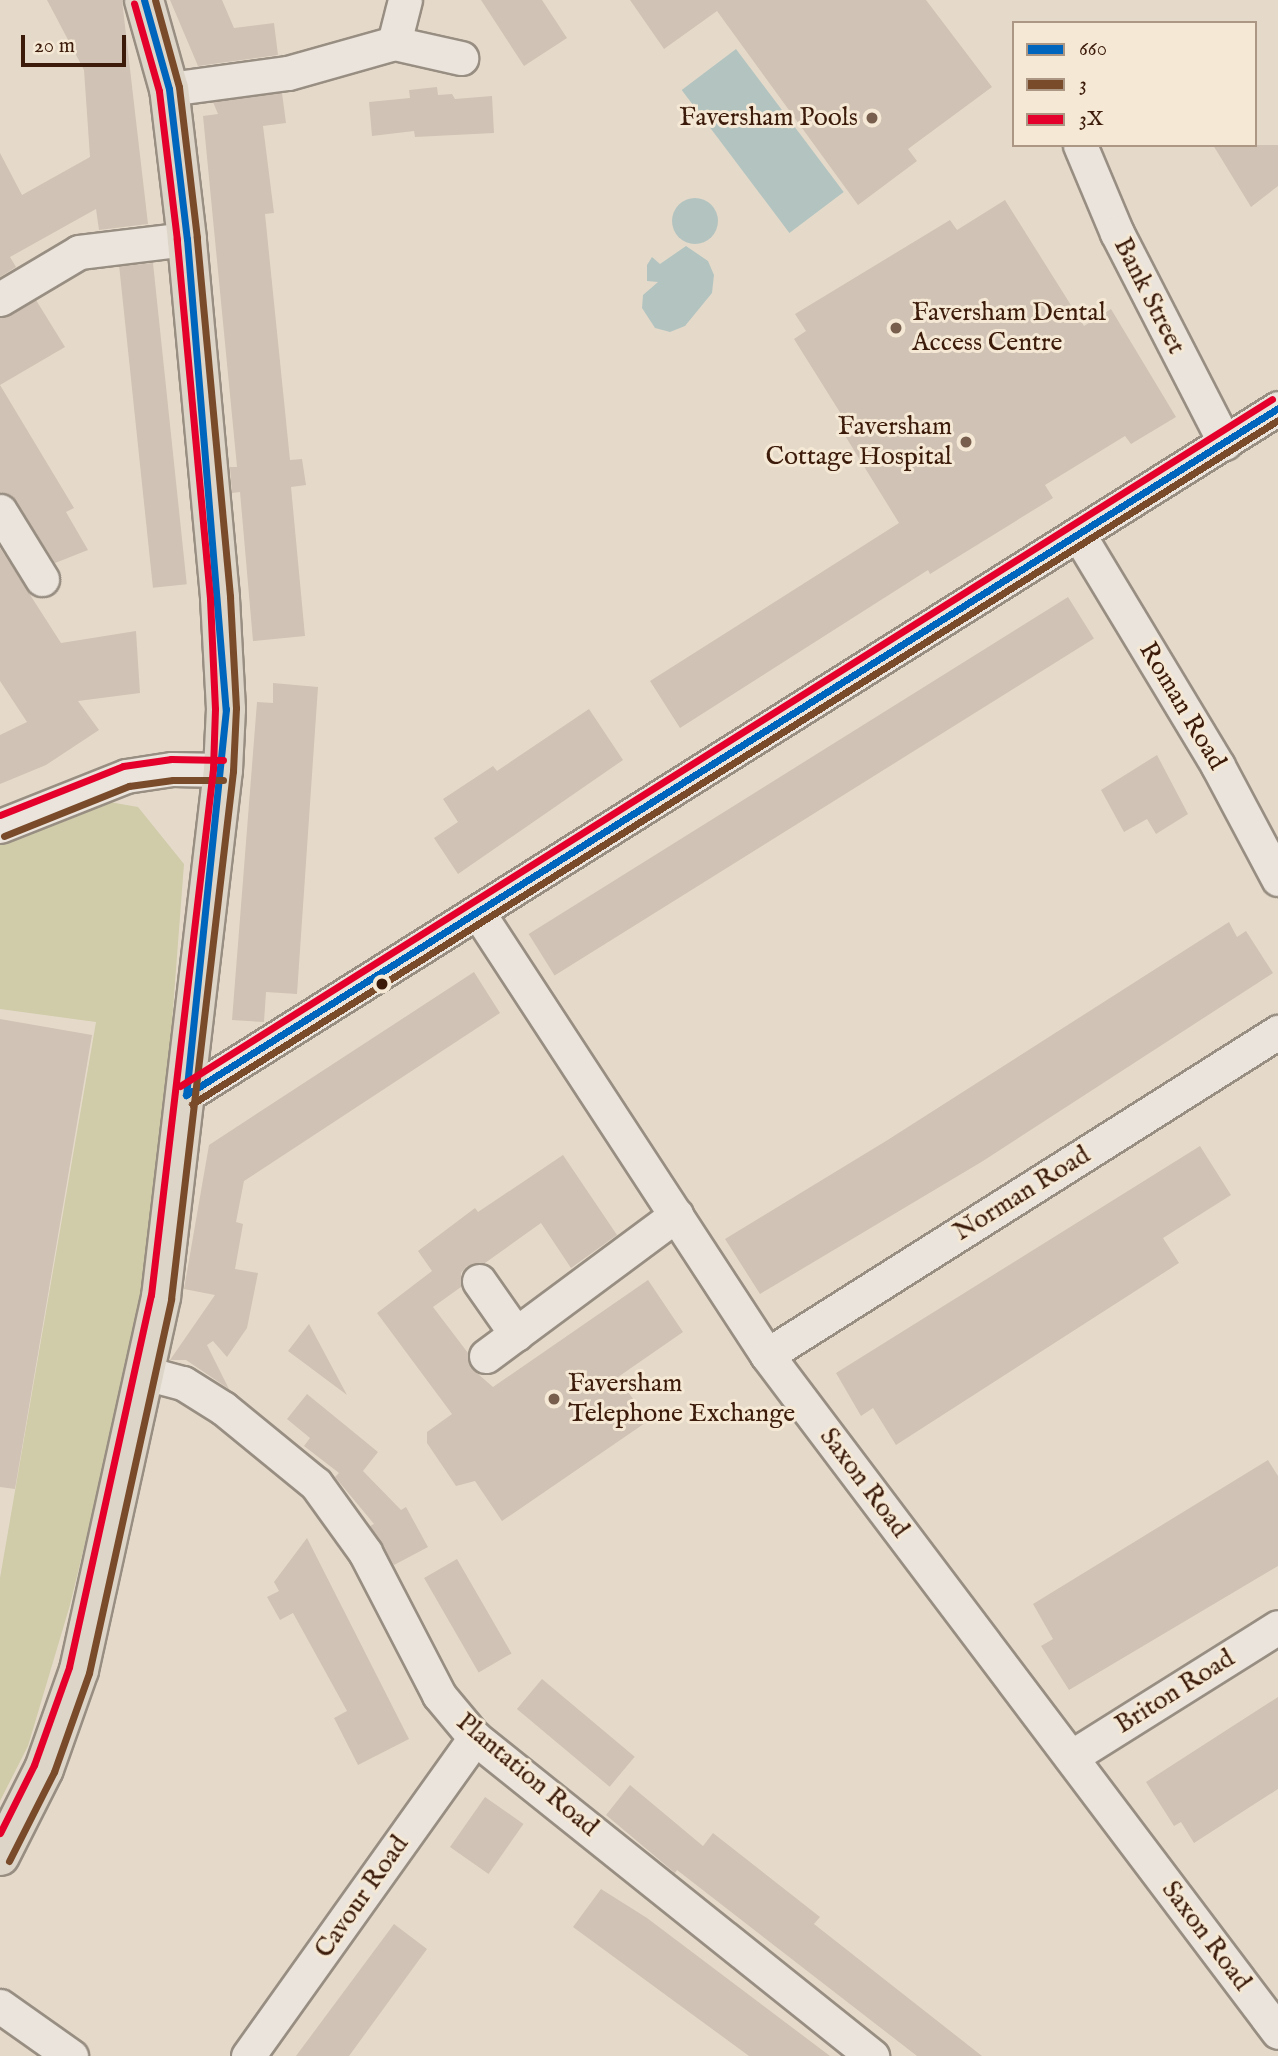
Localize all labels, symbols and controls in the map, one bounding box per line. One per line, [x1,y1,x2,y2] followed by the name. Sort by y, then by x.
[24,21,130,65] scale bar
[1012,21,1257,147] legend
[34,33,75,60] text: 20 m
[1079,36,1107,63] text: 660
[1079,71,1087,98] text: 3
[679,102,858,134] place label: Faversham Pools
[1079,106,1104,133] text: 3X
[864,110,880,126] marker: Faversham Pools
[1106,233,1192,359] street label: Bank Street
[912,297,1106,358] place label: Faversham Dental Access Centre
[886,318,906,338] marker: Faversham Dental Access Centre
[765,411,952,472] place label: Faversham Cottage Hospital
[958,434,974,450] marker: Faversham Cottage Hospital
[1132,637,1232,775] street label: Roman Road
[375,977,389,991] unlabelled marker
[948,1140,1096,1248] street label: Norman Road
[568,1368,795,1430] place label: Faversham Telephone Exchange
[546,1391,562,1407] marker: Faversham Telephone Exchange
[813,1422,915,1544] street label: Saxon Road
[1110,1643,1240,1741] street label: Briton Road
[450,1707,604,1843] street label: Plantation Road
[308,1830,416,1964] street label: Cavour Road
[1155,1875,1257,1997] street label: Saxon Road

